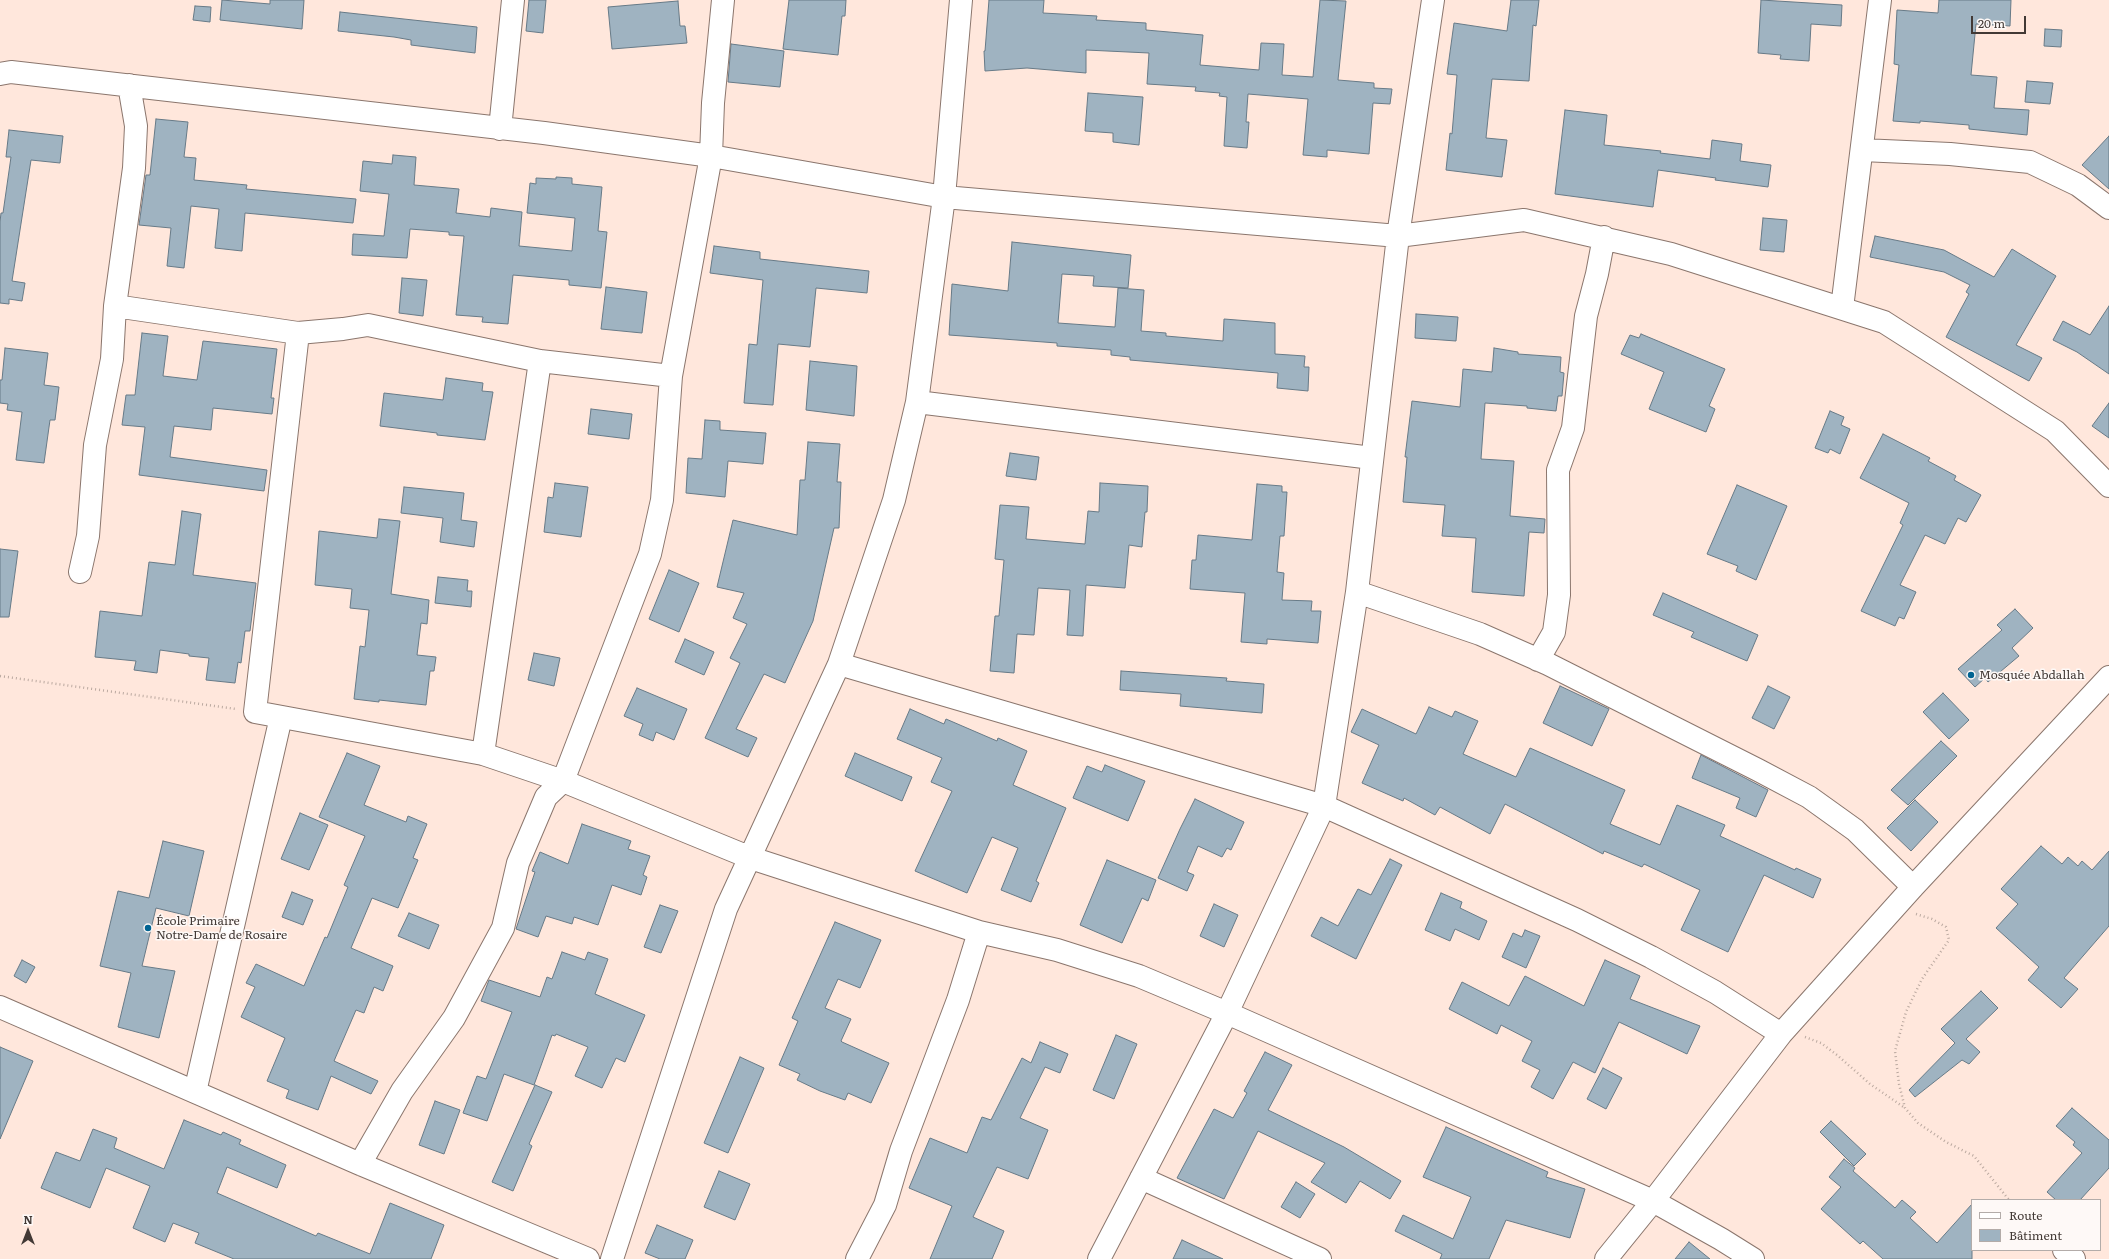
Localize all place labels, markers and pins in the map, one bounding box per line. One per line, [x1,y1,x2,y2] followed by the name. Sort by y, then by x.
[1979,668,2085,682] place label: Mosquée Abdallah
[1966,670,1976,680] marker: Mosquée Abdallah
[156,914,287,942] place label: École Primaire Notre-Dame de Rosaire
[143,923,153,933] marker: École Primaire Notre-Dame de Rosaire

